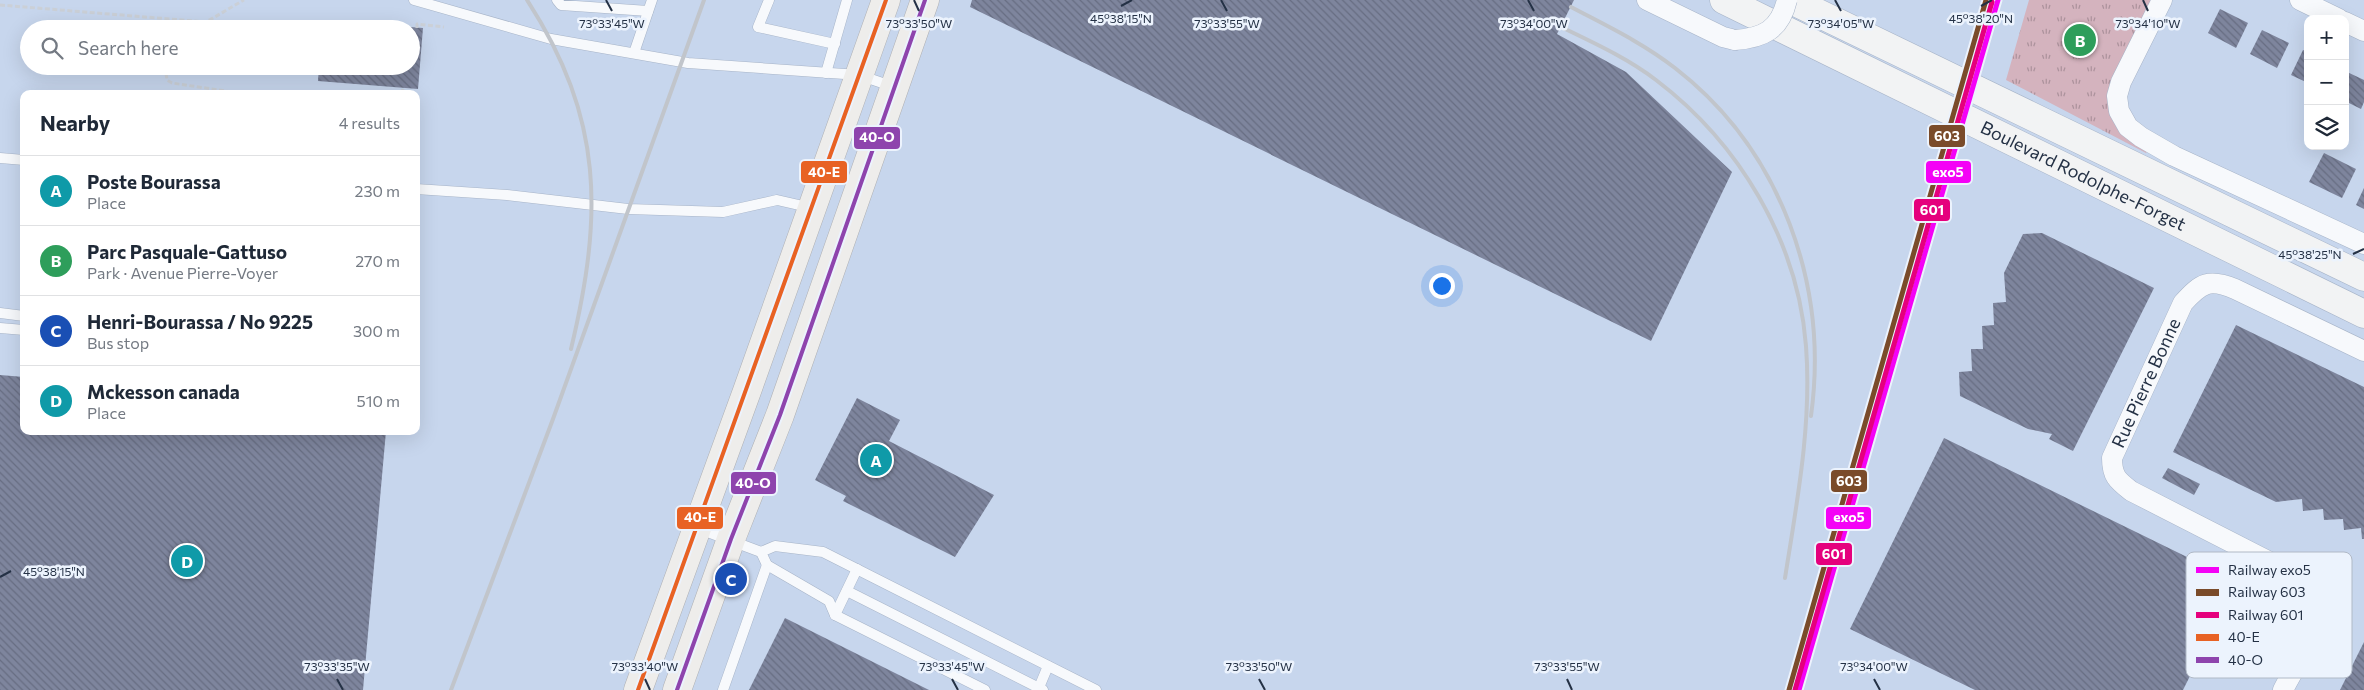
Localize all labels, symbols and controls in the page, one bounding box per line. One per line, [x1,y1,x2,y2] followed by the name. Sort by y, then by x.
[1090,11,1152,25] text: 45°38'15"N
[1949,11,2013,25] text: 45°38'20"N
[2304,15,2349,150] map controls
[2304,15,2349,60] button: +
[579,16,645,30] text: 73°33'45"W
[886,16,952,30] text: 73°33'50"W
[1194,16,1260,30] text: 73°33'55"W
[1500,16,1568,30] text: 73°34'00"W
[1808,16,1874,30] text: 73°34'05"W
[2116,16,2180,30] text: 73°34'10"W
[20,20,420,75] search box
[2064,21,2096,59] pin: B
[38,34,66,62] icon: search
[78,36,178,59] text: Search here
[2304,60,2349,105] button: −
[2304,105,2349,150] button: layers
[40,110,110,135] text: Nearby
[339,113,400,132] text: 4 results
[1977,116,2190,235] street label: Boulevard Rodolphe-Forget
[1928,124,1966,148] line badge: 603
[853,126,901,150] line badge: 40-O
[1934,127,1960,144] text: 603
[859,128,895,145] text: 40-O
[800,160,848,184] line badge: 40-E
[1925,160,1972,184] line badge: exo5
[808,163,840,180] text: 40-E
[1932,163,1964,180] text: exo5
[87,170,221,193] text: Poste Bourassa
[50,181,62,200] text: A
[355,181,400,200] text: 230 m
[87,193,126,212] text: Place
[1913,198,1951,222] line badge: 601
[1920,201,1944,218] text: 601
[87,240,287,263] text: Parc Pasquale-Gattuso
[2278,247,2342,261] text: 45°38'25"N
[51,251,61,270] text: B
[355,251,400,270] text: 270 m
[87,263,278,282] text: Park · Avenue Pierre-Voyer
[1429,273,1455,299] your location
[87,310,313,333] text: Henri-Bourassa / No 9225
[2106,314,2185,451] street label: Rue Pierre Bonne
[51,321,61,340] text: C
[353,321,400,340] text: 300 m
[87,333,149,352] text: Bus stop
[87,380,240,403] text: Mckesson canada
[50,391,62,410] text: D
[357,391,400,410] text: 510 m
[87,403,126,422] text: Place
[860,441,892,479] pin: A
[1830,469,1868,493] line badge: 603
[730,471,777,495] line badge: 40-O
[1836,472,1862,489] text: 603
[735,474,771,491] text: 40-O
[676,506,724,530] line badge: 40-E
[1825,506,1872,530] line badge: exo5
[684,508,716,525] text: 40-E
[1833,508,1865,525] text: exo5
[171,542,203,580] pin: D
[1815,542,1853,566] line badge: 601
[1822,545,1846,562] text: 601
[2186,552,2352,678] legend
[715,560,747,598] pin: C
[2228,561,2311,578] text: Railway exo5
[23,564,85,578] text: 45°38'15"N
[2228,583,2306,600] text: Railway 603
[2228,606,2304,623] text: Railway 601
[2228,628,2260,645] text: 40-E
[2228,651,2263,668] text: 40-O
[304,659,370,673] text: 73°33'35"W
[612,659,678,673] text: 73°33'40"W
[919,659,985,673] text: 73°33'45"W
[1226,659,1292,673] text: 73°33'50"W
[1534,659,1600,673] text: 73°33'55"W
[1840,659,1908,673] text: 73°34'00"W

